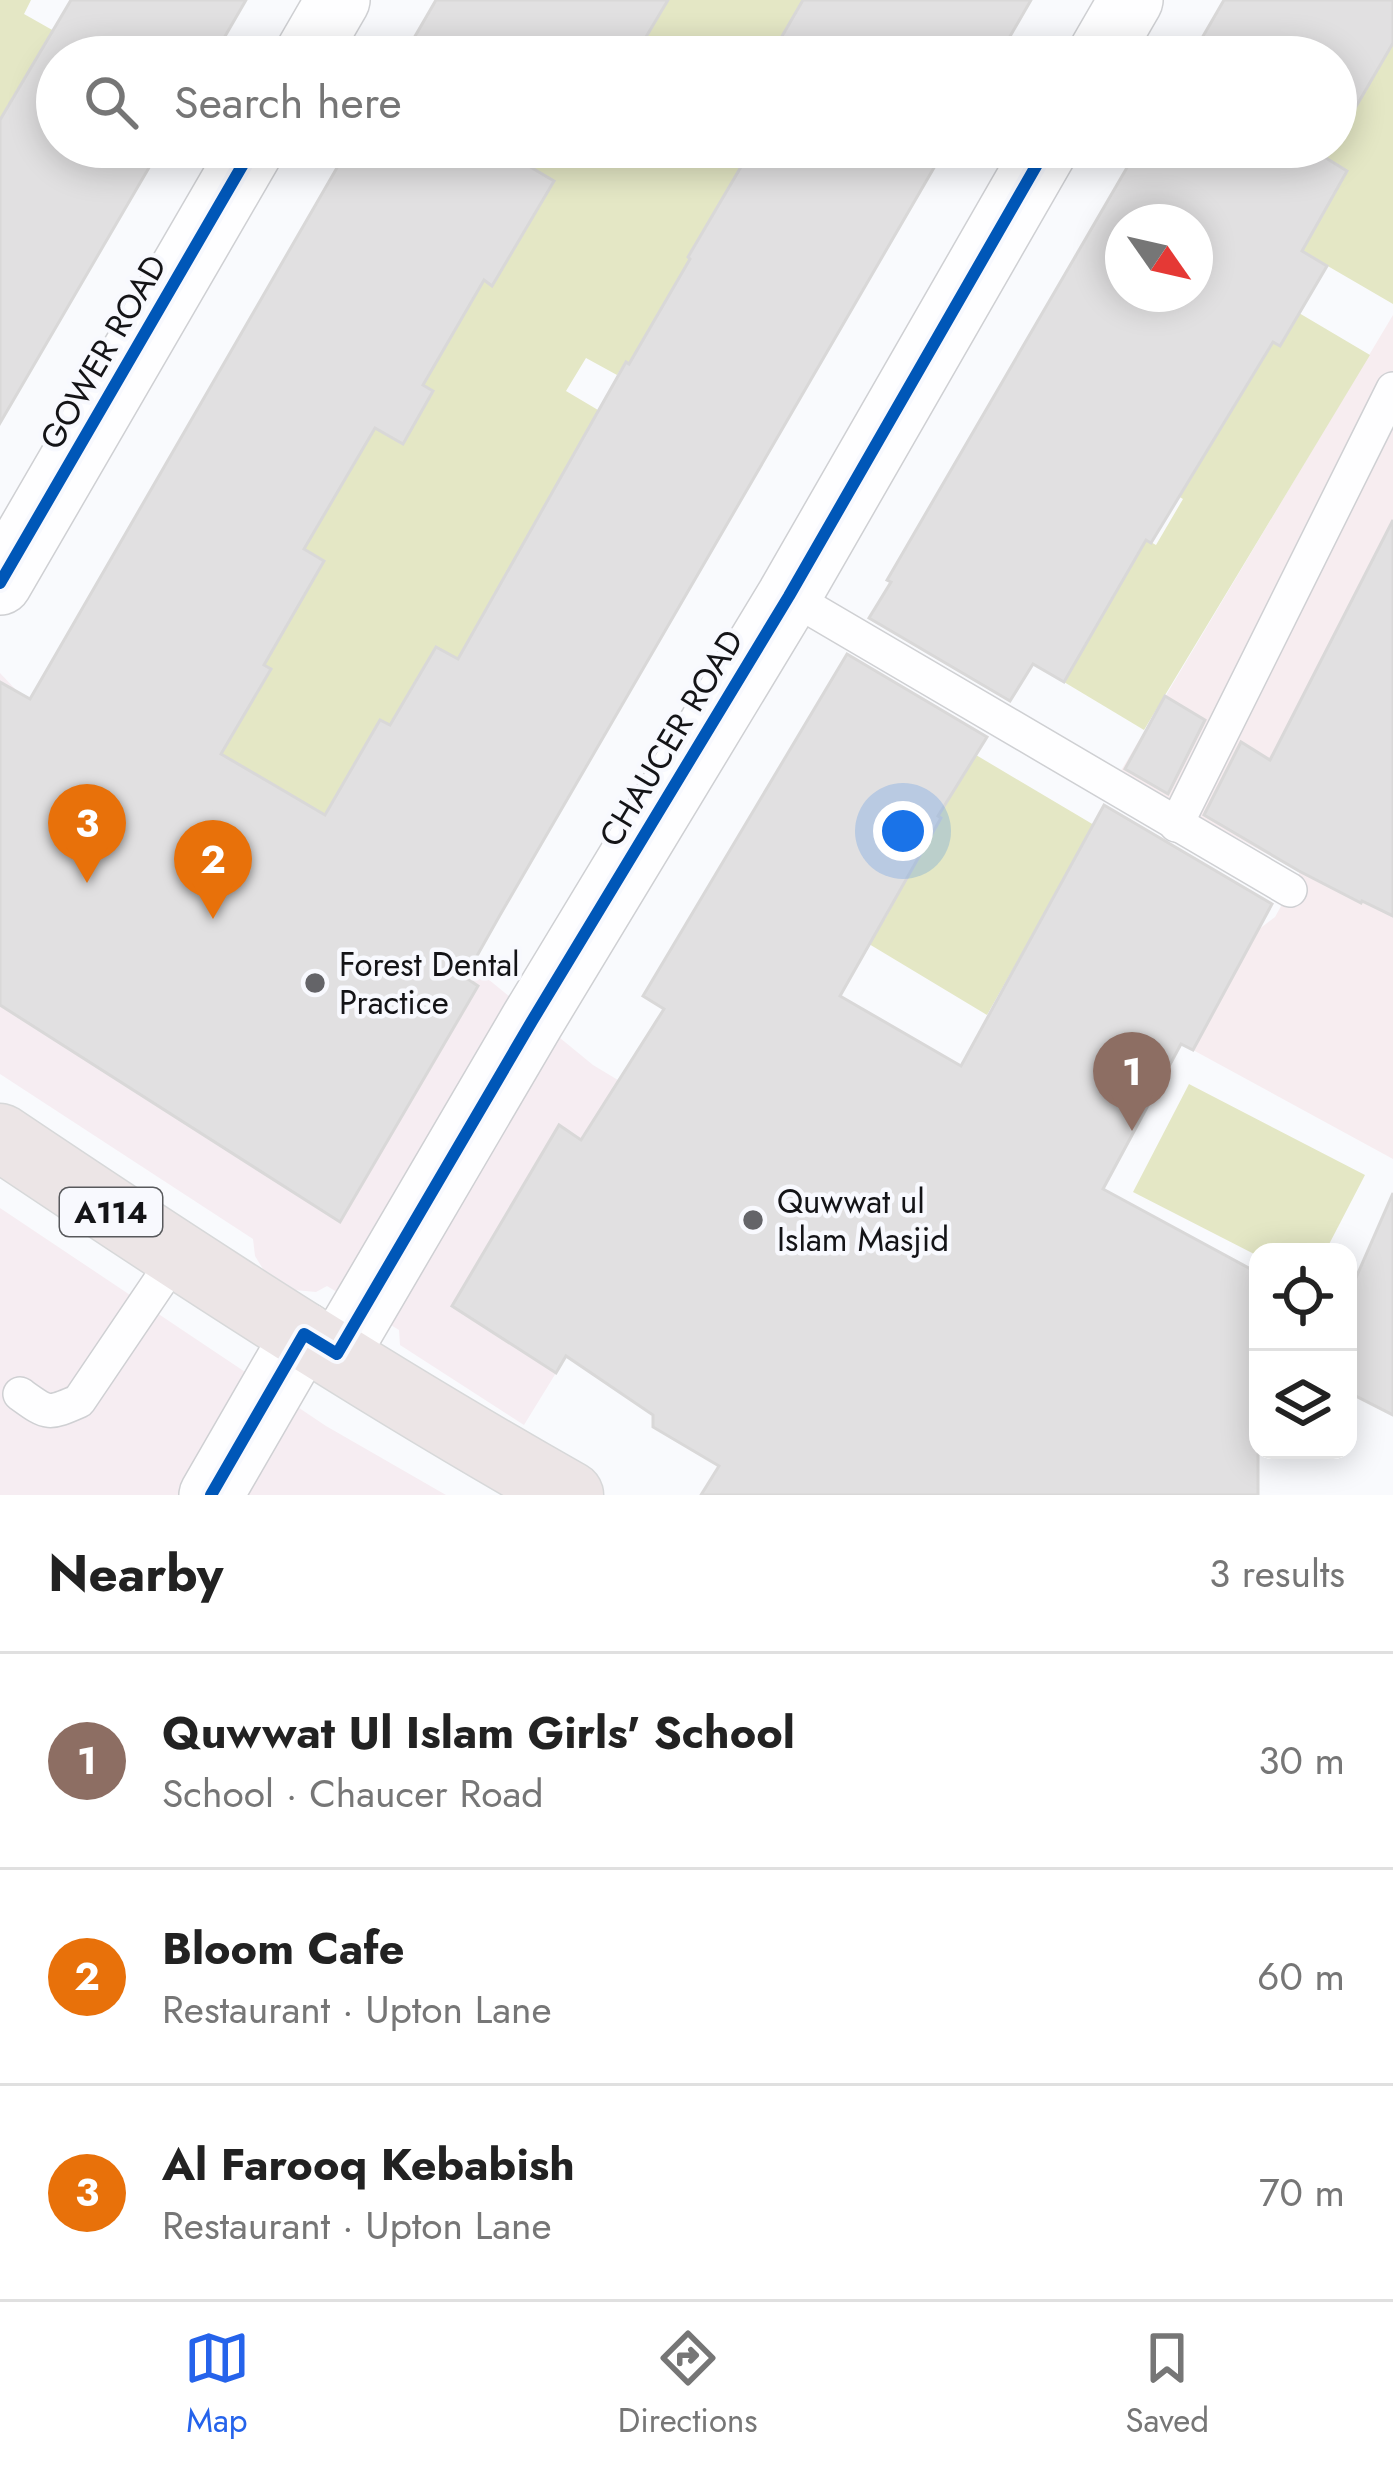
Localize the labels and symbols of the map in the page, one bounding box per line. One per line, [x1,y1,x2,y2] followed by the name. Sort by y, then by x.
[1105,204,1213,312] north arrow
[28,246,178,458] street label: GOWER ROAD
[588,621,754,855] street label: CHAUCER ROAD
[48,784,126,883] pin: 3
[873,801,933,861] your location
[174,820,252,919] pin: 2
[339,941,520,1026] place label: Forest Dental Practice
[302,970,328,996] marker: Forest Dental Practice
[1093,1032,1171,1131] pin: 1
[777,1178,949,1263] place label: Quwwat ul Islam Masjid
[60,1188,162,1236] road number: A114
[740,1207,766,1233] marker: Quwwat ul Islam Masjid

